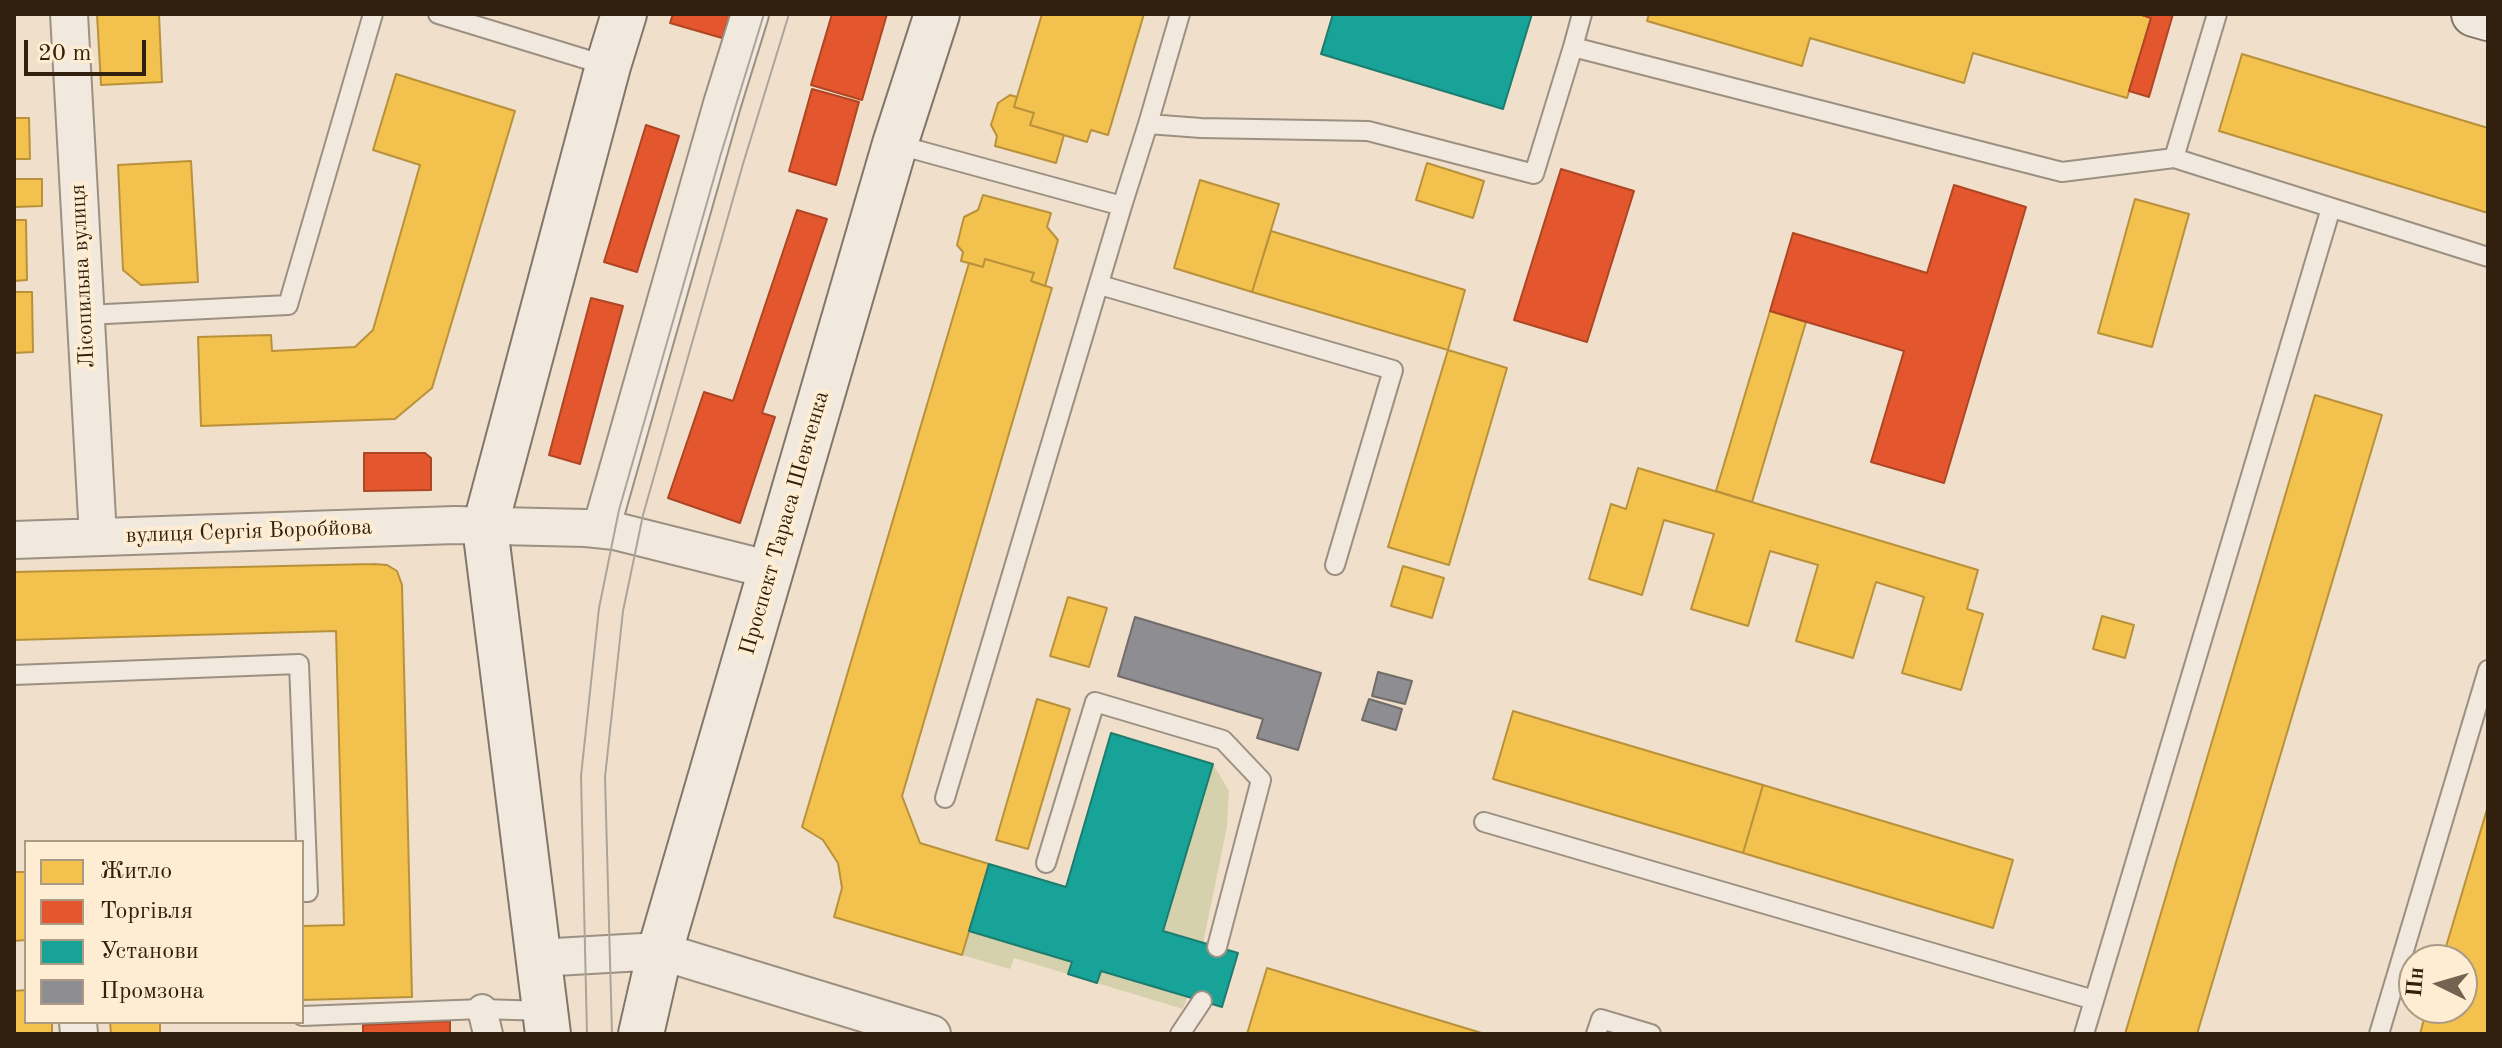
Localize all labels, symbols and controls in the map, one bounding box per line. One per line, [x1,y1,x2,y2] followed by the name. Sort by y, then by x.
[28,24,150,74] scale bar
[38,42,92,66] text: 20 m
[65,183,101,369] street label: Лісопильна вулиця
[735,388,835,658] street label: Проспект Тараса Шевченка
[125,515,373,549] street label: вулиця Сергія Воробйова
[24,840,304,1024] legend
[100,860,172,884] text: Житло
[100,900,193,924] text: Торгівля
[100,940,199,964] text: Установи
[2398,944,2478,1024] north arrow
[2404,966,2428,998] text: Пн
[100,980,204,1004] text: Промзона

